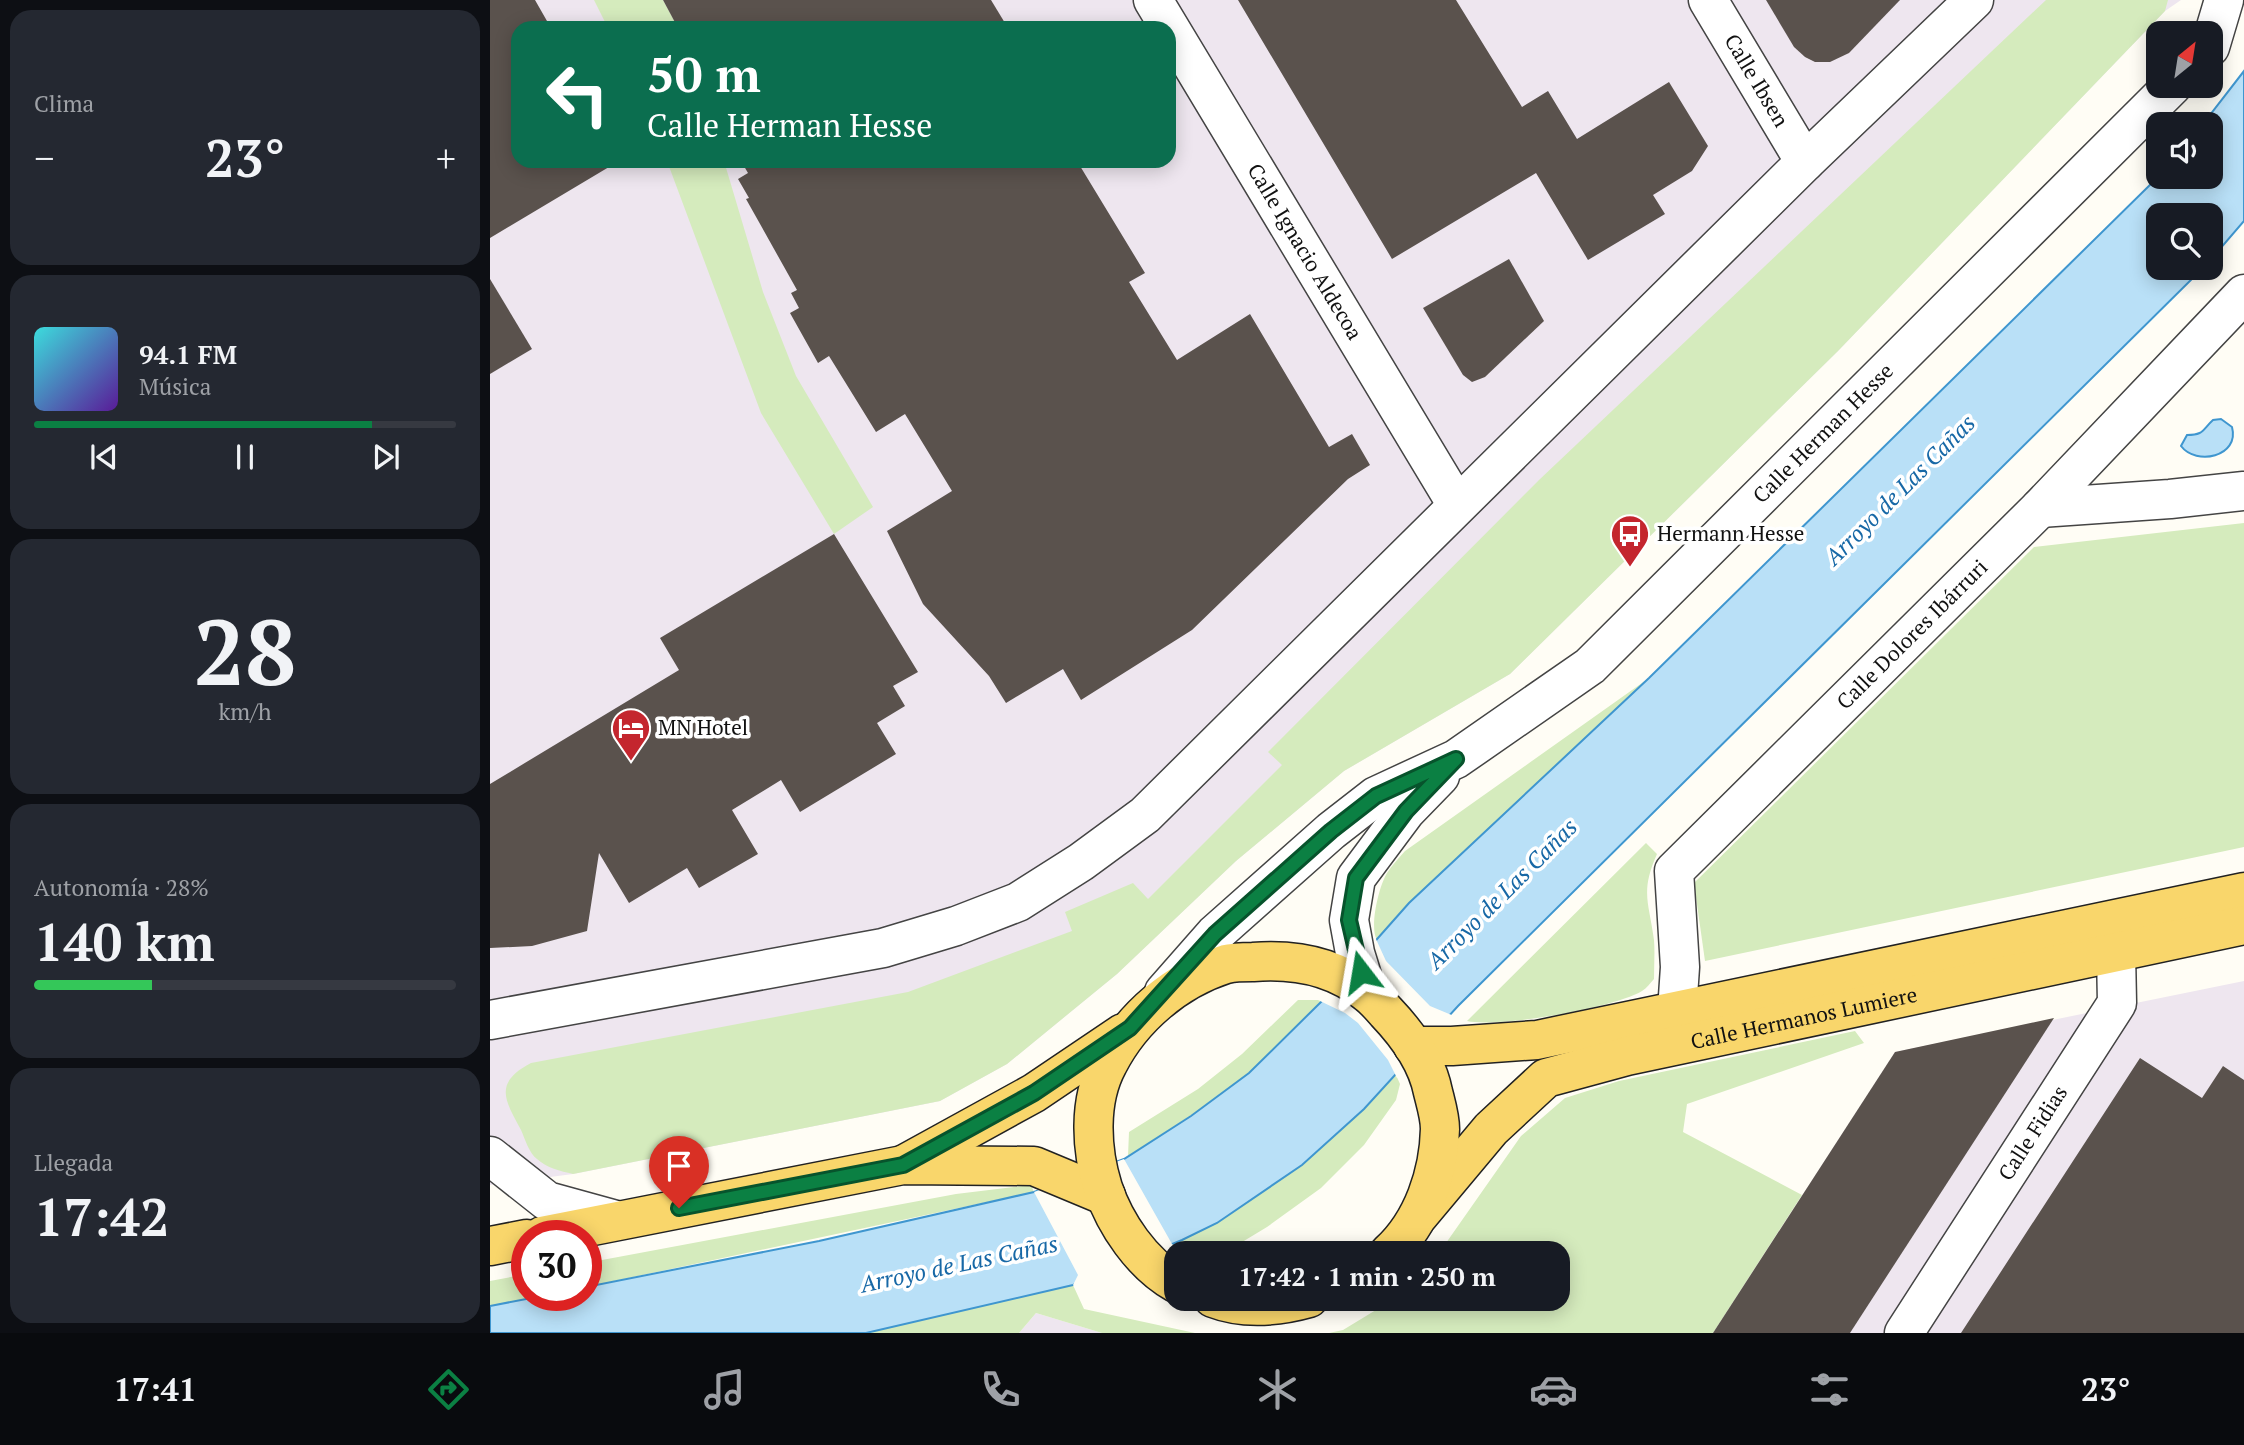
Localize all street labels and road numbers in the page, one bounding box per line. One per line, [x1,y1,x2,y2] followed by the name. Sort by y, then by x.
[1719,29,1796,132] street label: Calle Ibsen
[1242,158,1370,345] street label: Calle Ignacio Aldecoa
[1746,357,1899,509] street label: Calle Herman Hesse
[1830,553,1993,715] street label: Calle Dolores Ibárruri
[1688,980,1920,1055] street label: Calle Hermanos Lumiere
[1991,1080,2073,1185] street label: Calle Fidias

